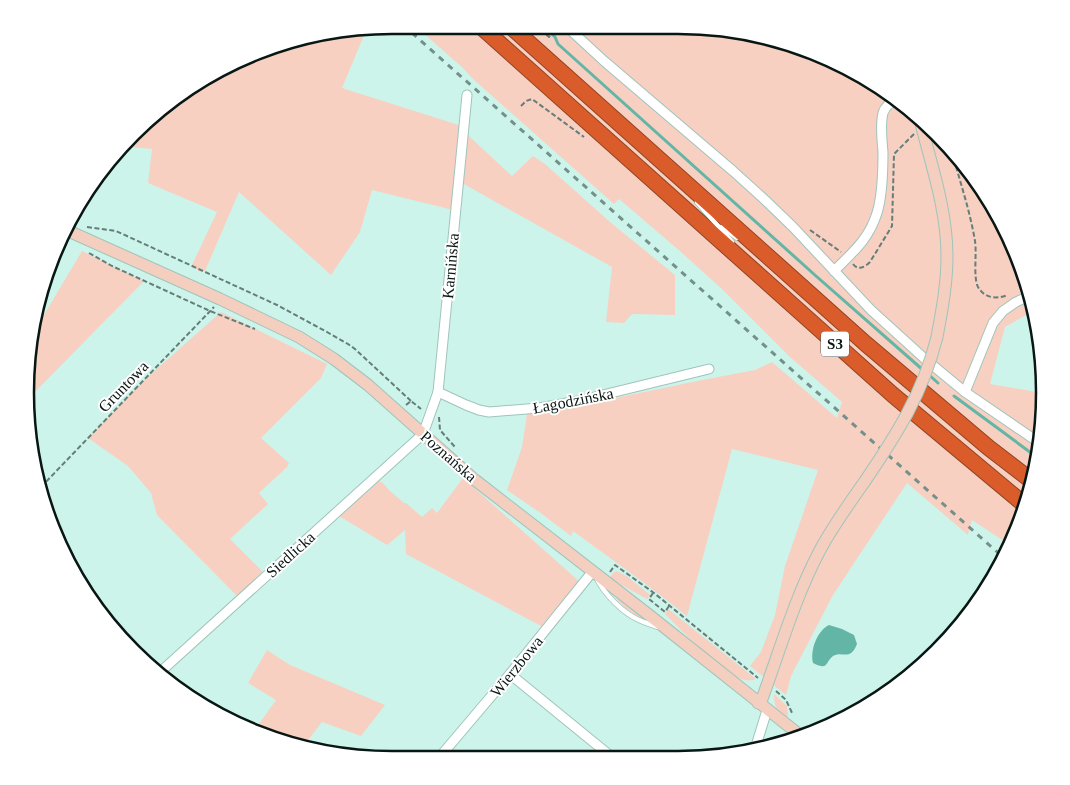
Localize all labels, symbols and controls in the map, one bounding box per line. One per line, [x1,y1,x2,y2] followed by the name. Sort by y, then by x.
[439,233,462,300] street label: Karnińska
[821,332,849,356] road number: S3
[95,357,152,415] street label: Gruntowa
[531,384,615,418] street label: Łagodzińska
[417,428,480,485] street label: Poznańska
[263,528,318,581] street label: Siedlicka
[487,633,546,700] street label: Wierzbowa

